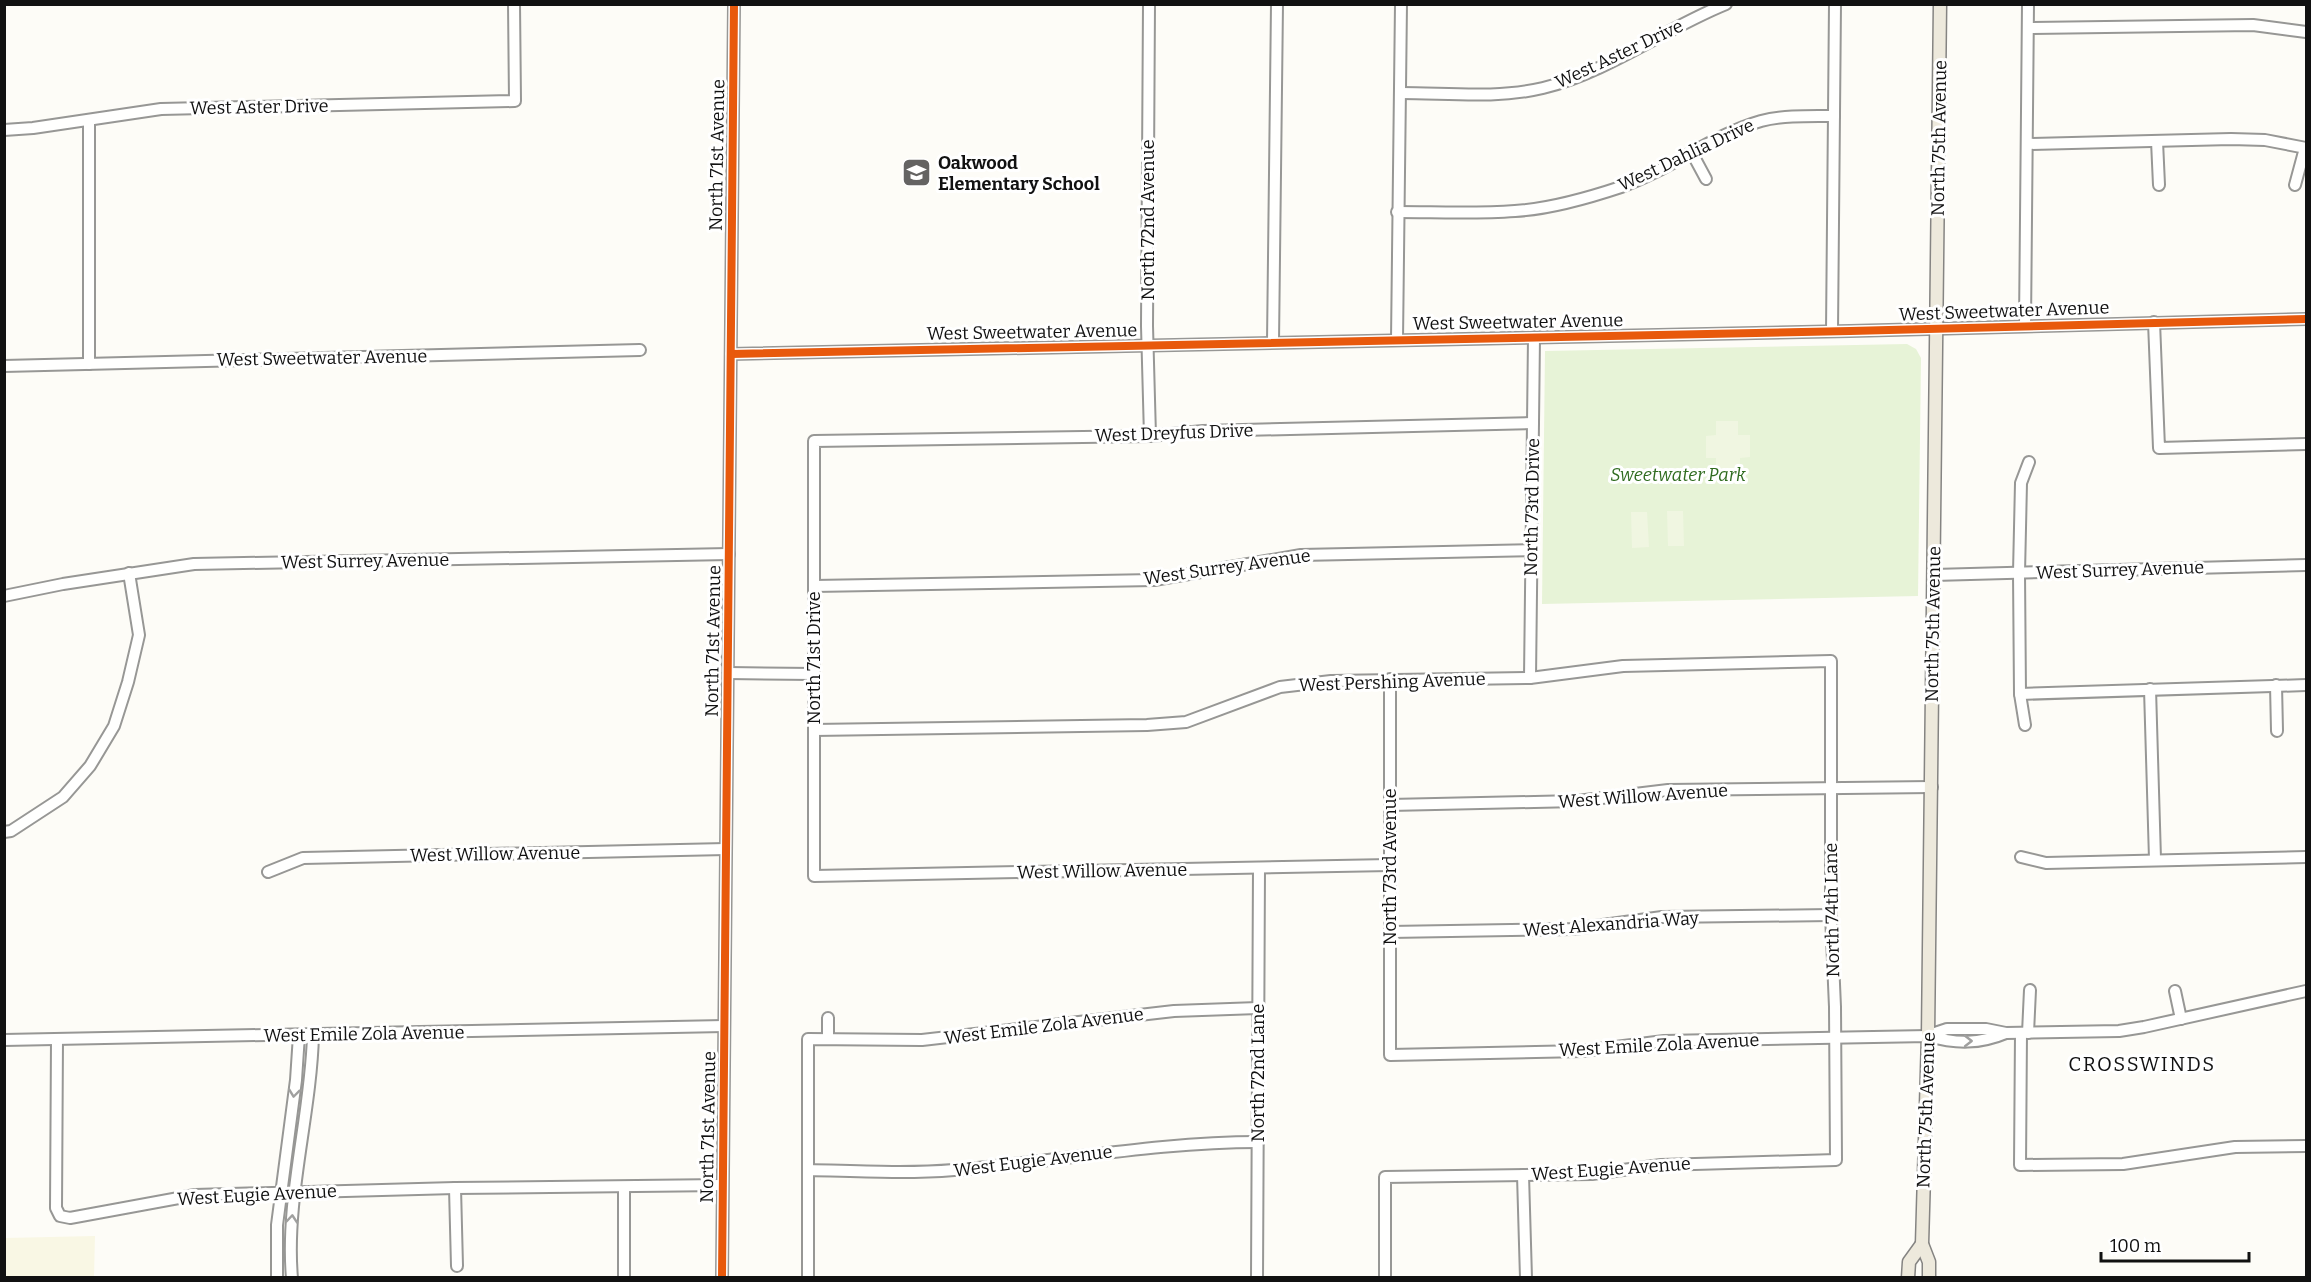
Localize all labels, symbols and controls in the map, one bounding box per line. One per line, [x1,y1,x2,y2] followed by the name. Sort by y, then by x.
[1551,15,1687,93] street label: West Aster Drive
[1927,60,1951,216] street label: North 75th Avenue
[705,79,729,231] street label: North 71st Avenue
[189,95,329,119] street label: West Aster Drive
[1615,114,1757,196] street label: West Dahlia Drive
[1137,139,1159,301] street label: North 72nd Avenue
[938,152,1100,195] place label: Oakwood Elementary School
[901,157,933,189] school or university icon: Oakwood Elementary School
[1898,296,2110,326] street label: West Sweetwater Avenue
[1412,309,1624,335] street label: West Sweetwater Avenue
[926,319,1138,345] street label: West Sweetwater Avenue
[216,345,428,371] street label: West Sweetwater Avenue
[1094,419,1254,447] street label: West Dreyfus Drive
[1520,438,1544,576] street label: North 73rd Drive
[1610,464,1746,486] park label: Sweetwater Park
[1142,544,1312,590] street label: West Surrey Avenue
[1921,546,1945,702] street label: North 75th Avenue
[281,549,449,573] street label: West Surrey Avenue
[2035,556,2205,584] street label: West Surrey Avenue
[701,565,725,717] street label: North 71st Avenue
[803,592,825,724] street label: North 71st Drive
[1298,668,1486,696] street label: West Pershing Avenue
[1557,779,1729,813] street label: West Willow Avenue
[1379,788,1401,946] street label: North 73rd Avenue
[410,842,580,866] street label: West Willow Avenue
[1820,842,1844,978] street label: North 74th Lane
[1017,859,1187,883] street label: West Willow Avenue
[1522,907,1700,941] street label: West Alexandria Way
[943,1003,1145,1049] street label: West Emile Zola Avenue
[1247,1004,1269,1142] street label: North 72nd Lane
[263,1021,465,1047] street label: West Emile Zola Avenue
[1558,1029,1760,1061] street label: West Emile Zola Avenue
[1912,1032,1940,1188] street label: North 75th Avenue
[1963,1035,1972,1047] one-way arrow
[696,1051,720,1203] street label: North 71st Avenue
[2068,1052,2216,1076] district label: CROSSWINDS
[289,1089,301,1098] one-way arrow
[952,1140,1114,1182] street label: West Eugie Avenue
[1531,1152,1691,1186] street label: West Eugie Avenue
[177,1180,337,1210] street label: West Eugie Avenue
[285,1215,298,1224] one-way arrow
[2101,1225,2250,1263] scale bar
[2110,1235,2161,1257] text: 100 m

